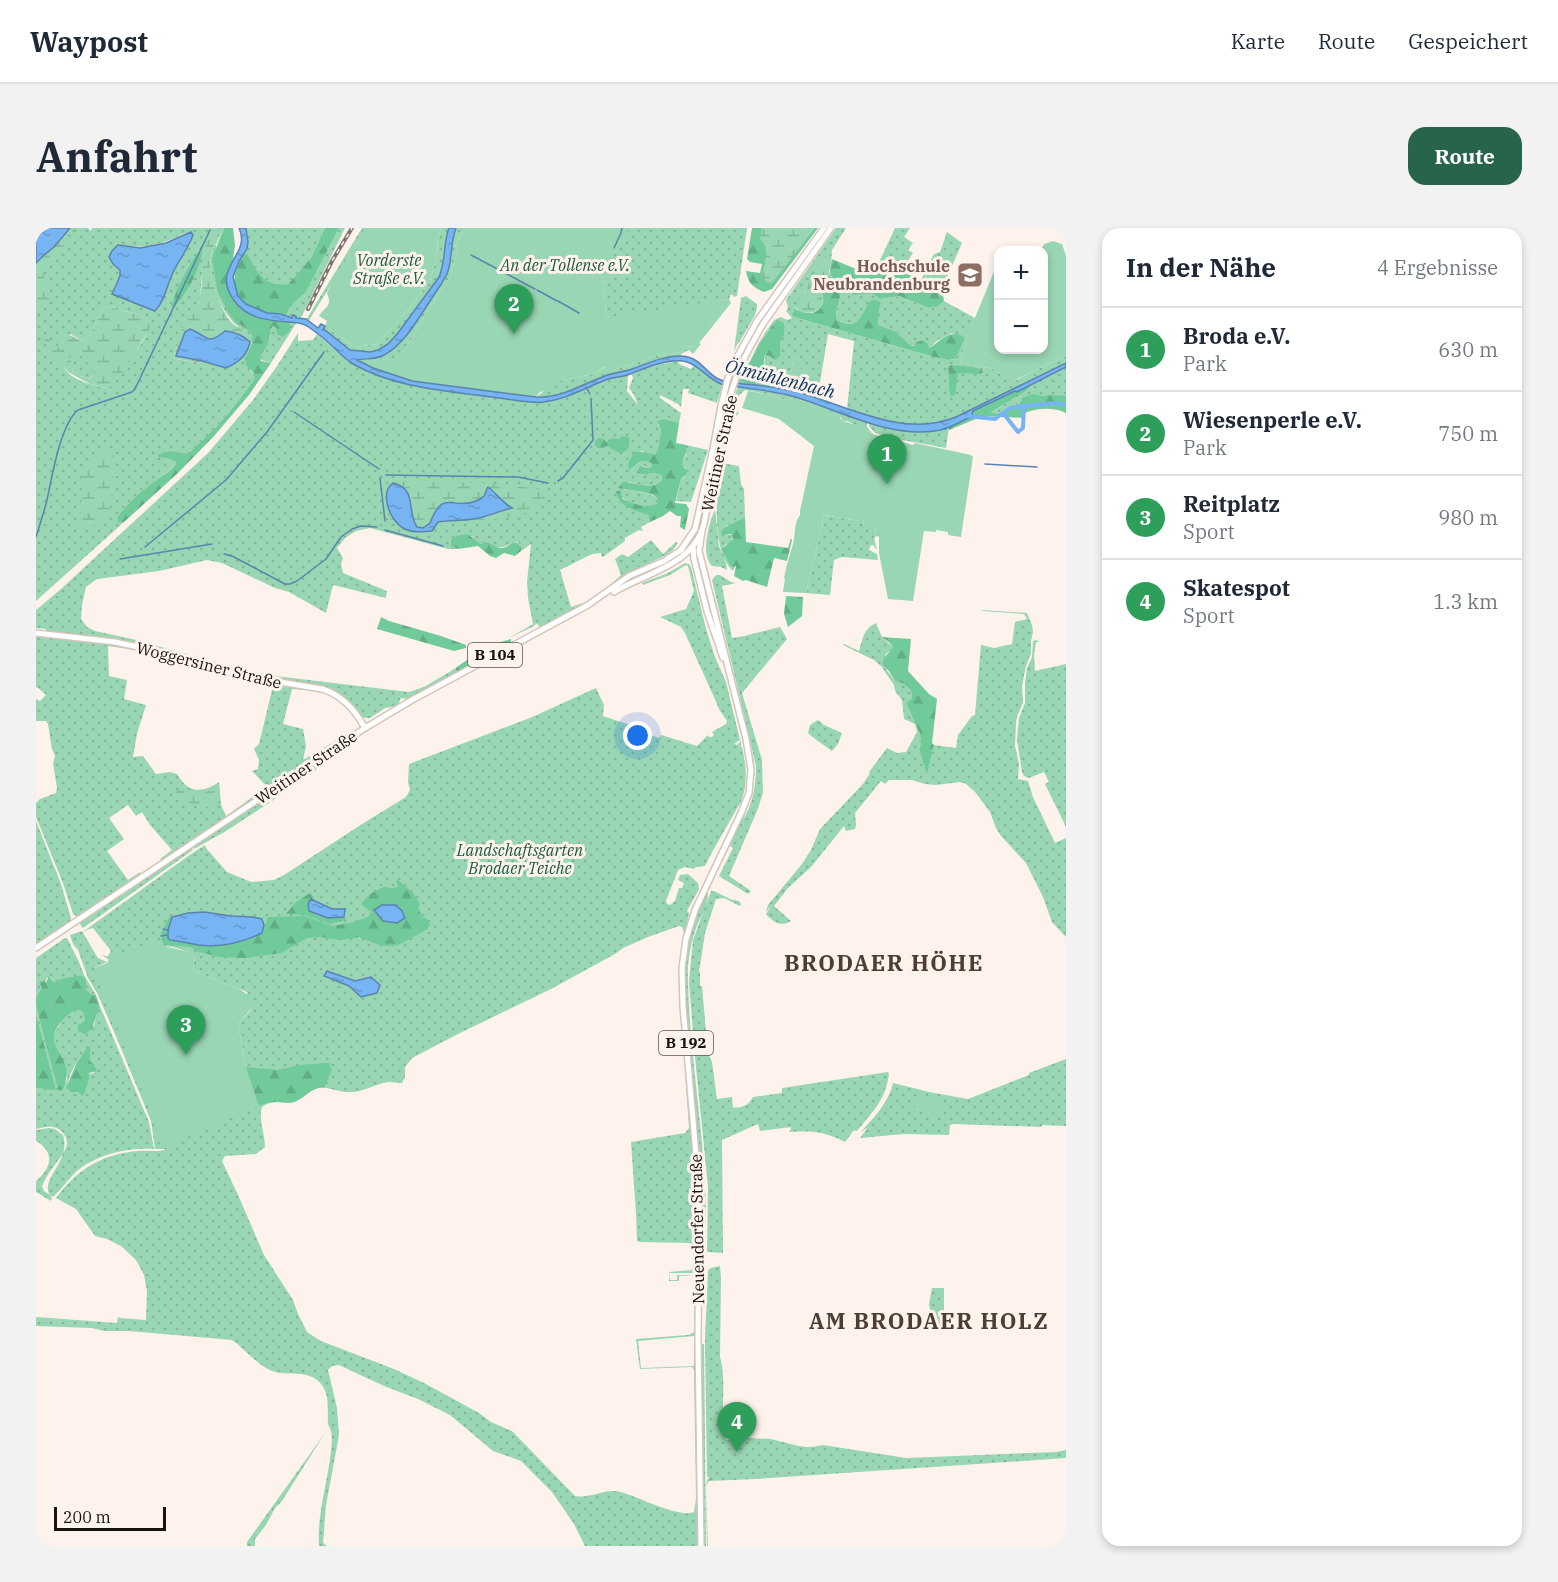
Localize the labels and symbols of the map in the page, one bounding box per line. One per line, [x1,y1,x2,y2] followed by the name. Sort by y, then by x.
[352,250,425,288] park label: Vorderste Straße e.V.
[499,255,630,275] park label: An der Tollense e.V.
[813,256,951,294] place label: Hochschule Neubrandenburg
[955,260,985,290] school or university icon: Hochschule Neubrandenburg
[494,285,534,334] pin: 2
[723,354,838,403] water label: Ölmühlenbach
[697,393,741,513] street label: Weitiner Straße
[868,434,906,484] pin: 1
[134,637,284,693] street label: Woggersiner Straße
[468,643,522,667] road number: B 104
[623,721,652,750] your location
[251,726,361,808] street label: Weitiner Straße
[456,840,583,878] park label: Landschaftsgarten Brodaer Teiche
[784,948,984,977] district label: BRODAER HÖHE
[166,1006,206,1055] pin: 3
[659,1031,713,1055] road number: B 192
[686,1154,708,1304] street label: Neuendorfer Straße
[809,1306,1049,1335] district label: AM BRODAER HOLZ
[718,1402,756,1452] pin: 4
[54,1504,166,1532] scale bar

